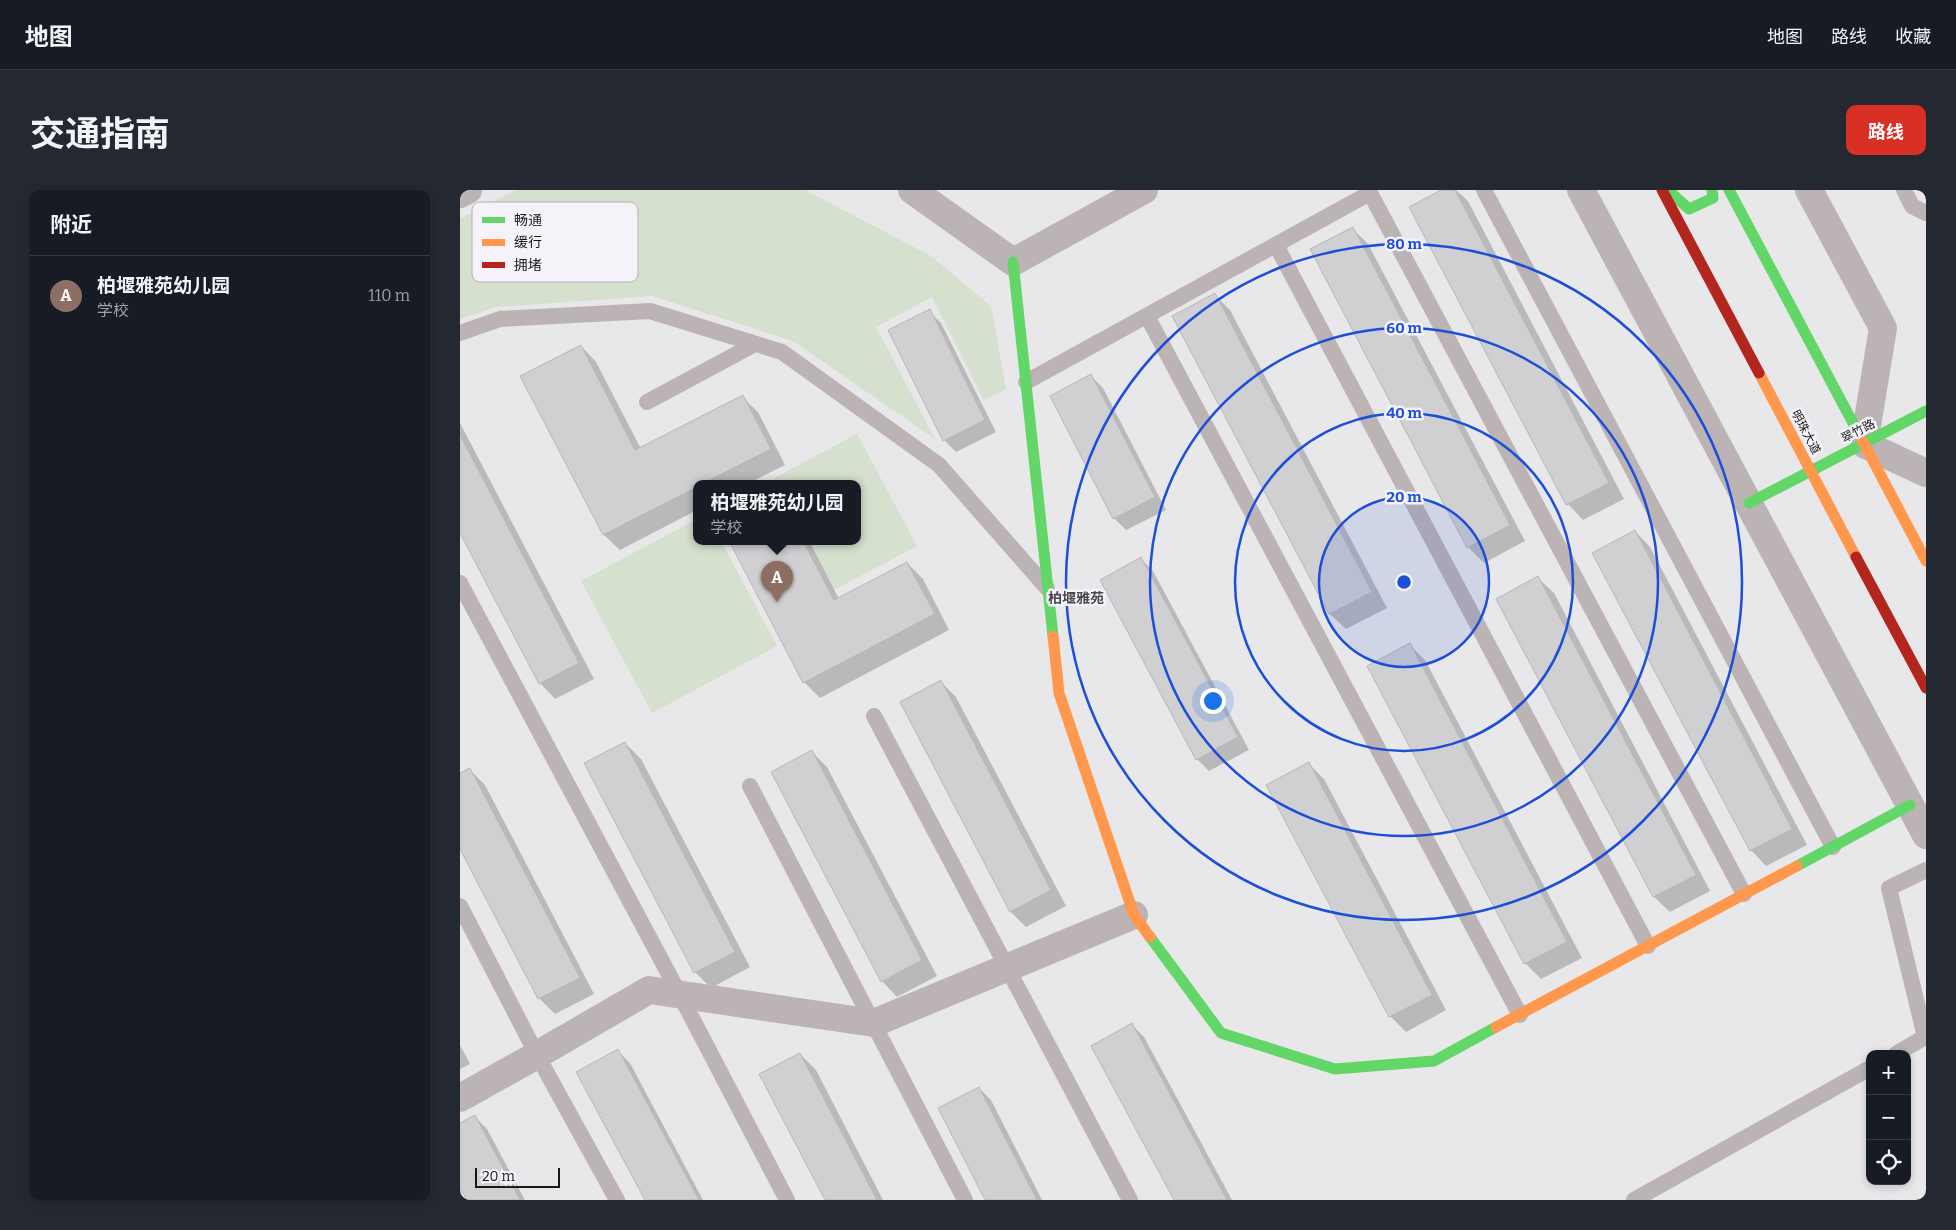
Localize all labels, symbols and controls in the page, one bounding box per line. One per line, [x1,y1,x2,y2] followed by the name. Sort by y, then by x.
[25,23,73,51] text: 地图
[1767,26,1803,48] text: 地图
[1831,26,1867,48] text: 路线
[1895,26,1931,48] text: 收藏
[1846,105,1926,155] button: 路线
[30,113,170,155] text: 交通指南
[472,202,638,282] legend
[50,212,92,238] text: 附近
[514,212,542,229] text: 畅通
[514,234,542,251] text: 缓行
[1386,235,1422,253] text: 80 m
[514,257,542,274] text: 拥堵
[97,274,230,297] text: 柏堰雅苑幼儿园
[60,286,72,305] text: A
[368,286,410,305] text: 110 m
[97,301,129,320] text: 学校
[1386,319,1422,337] text: 60 m
[1386,404,1423,422] text: 40 m
[1789,408,1823,456] street label: 明珠大道
[1839,417,1877,445] street label: 翠竹路
[693,480,861,545] popup
[1387,488,1422,506] text: 20 m
[710,491,844,514] text: 柏堰雅苑幼儿园
[710,518,743,537] text: 学校
[761,561,793,602] pin: A
[1395,573,1413,591] centre of rings
[1048,590,1104,607] district label: 柏堰雅苑
[1200,688,1226,714] your location
[1866,1050,1911,1185] map controls
[1866,1050,1911,1095] button: +
[1866,1095,1911,1140] button: −
[1866,1140,1911,1185] button: locate
[475,1165,560,1188] scale bar
[482,1168,515,1185] text: 20 m

